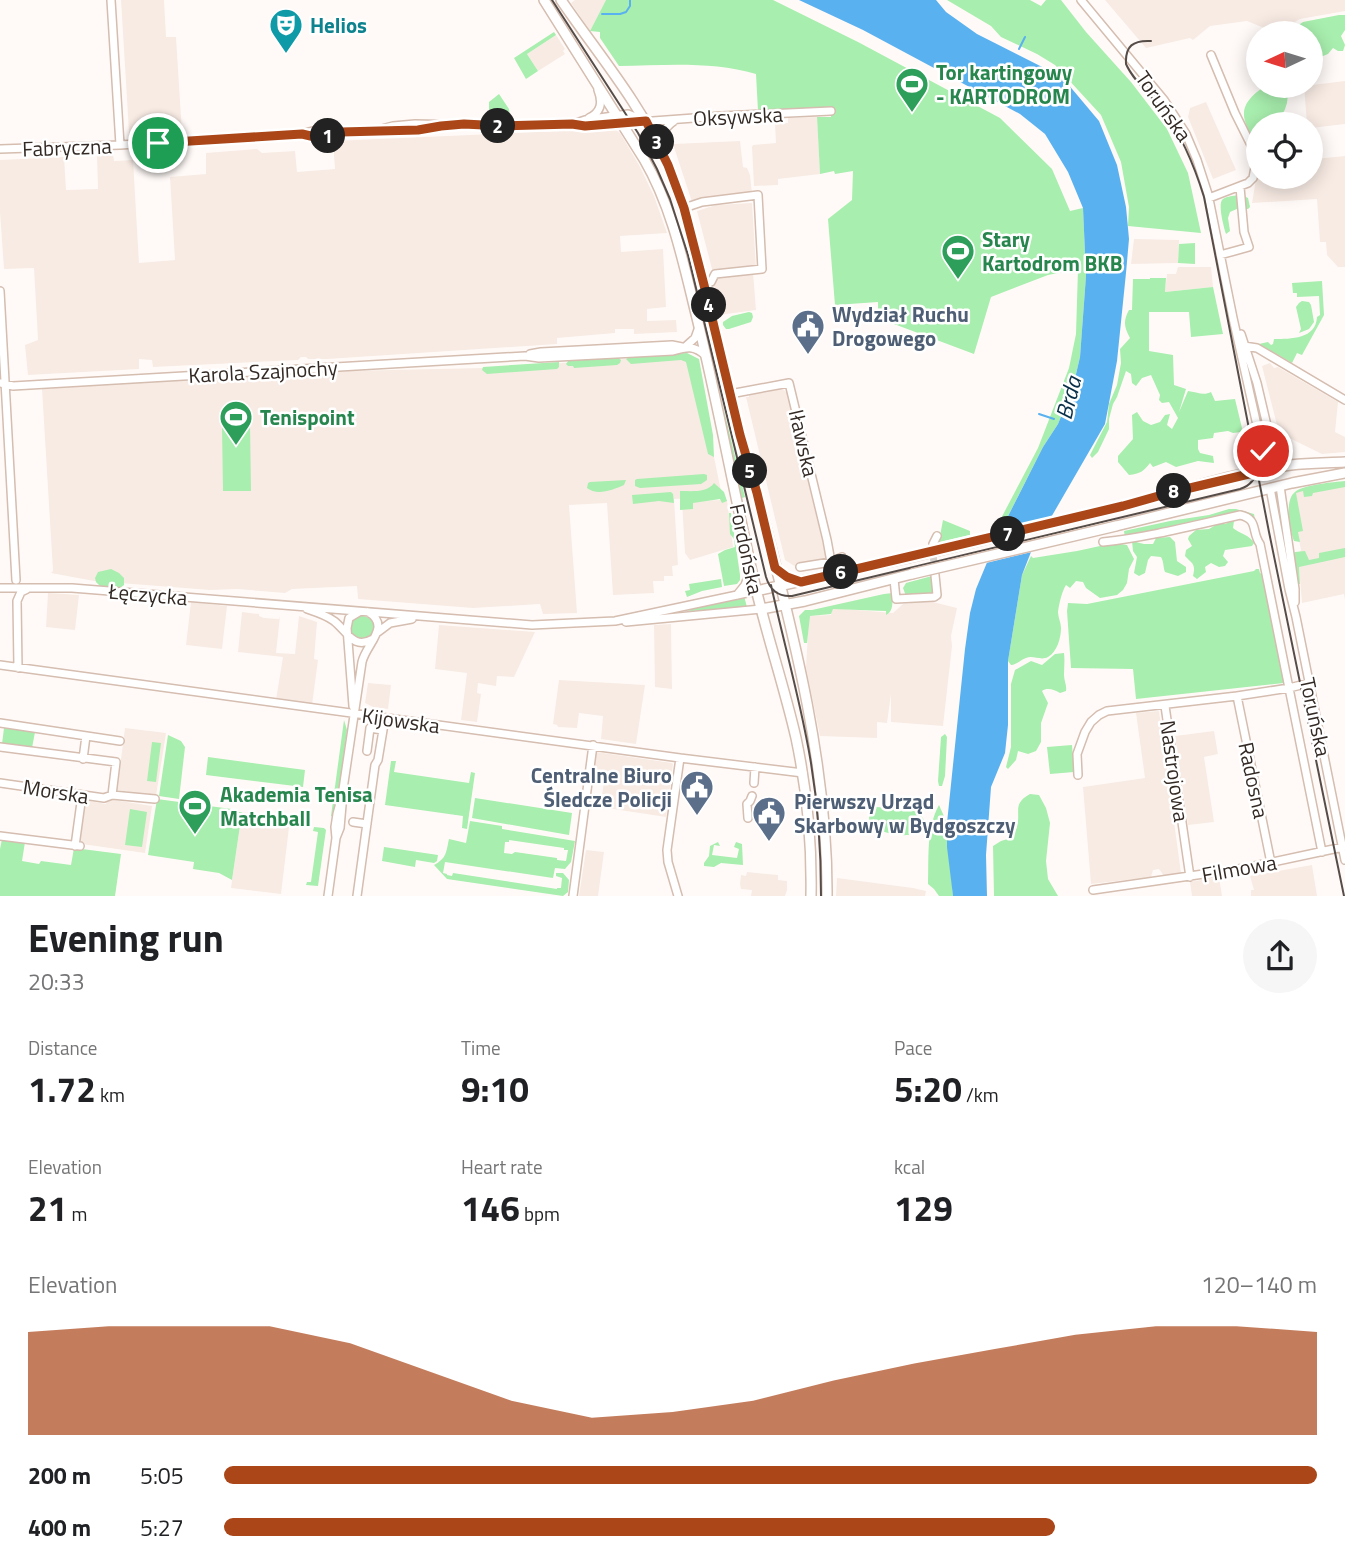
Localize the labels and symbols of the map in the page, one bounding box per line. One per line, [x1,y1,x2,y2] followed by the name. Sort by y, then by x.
[267,6,305,55] theatre icon: Helios
[310,9,367,41] place label: Helios
[1246,21,1323,98] north arrow
[936,56,1073,112] place label: Tor kartingowy - KARTODROM
[1128,64,1200,148] street label: Toruńska
[893,65,931,114] sports icon: Tor kartingowy - KARTODROM
[692,98,784,134] street label: Oksywska
[480,108,516,144] pin: 2
[128,113,188,173] pin
[310,118,346,154] pin: 1
[640,124,674,160] pin: 3
[22,129,113,165] street label: Fabryczna
[982,223,1123,279] place label: Stary Kartodrom BKB
[939,232,977,281] sports icon: Stary Kartodrom BKB
[692,288,726,322] pin: 4
[832,298,969,354] place label: Wydział Ruchu Drogowego
[789,307,827,356] public building icon: Wydział Ruchu Drogowego
[188,351,338,391] street label: Karola Szajnochy
[1046,371,1091,423] water label: Brda
[217,398,255,447] sports icon: Tenispoint
[260,401,355,433] place label: Tenispoint
[781,406,827,480] street label: Iławska
[1233,421,1293,481] pin
[732,454,768,489] pin: 5
[1156,474,1192,508] pin: 8
[722,500,772,598] street label: Fordońska
[990,516,1026,552] pin: 7
[824,554,858,590] pin: 6
[106,575,189,613] street label: Łęczycka
[1292,674,1340,760] street label: Toruńska
[360,699,442,741] street label: Kijowska
[1152,718,1198,824] street label: Nastrojowa
[1230,739,1278,822] street label: Radosna
[531,759,672,815] place label: Centralne Biuro Śledcze Policji
[678,768,716,817] public building icon: Centralne Biuro Śledcze Policji
[21,770,92,812] street label: Morska
[220,778,373,834] place label: Akademia Tenisa Matchball
[794,785,1016,841] place label: Pierwszy Urząd Skarbowy w Bydgoszczy
[176,787,214,836] sports icon: Akademia Tenisa Matchball
[750,794,788,843] public building icon: Pierwszy Urząd Skarbowy w Bydgoszczy
[1199,846,1279,890] street label: Filmowa

